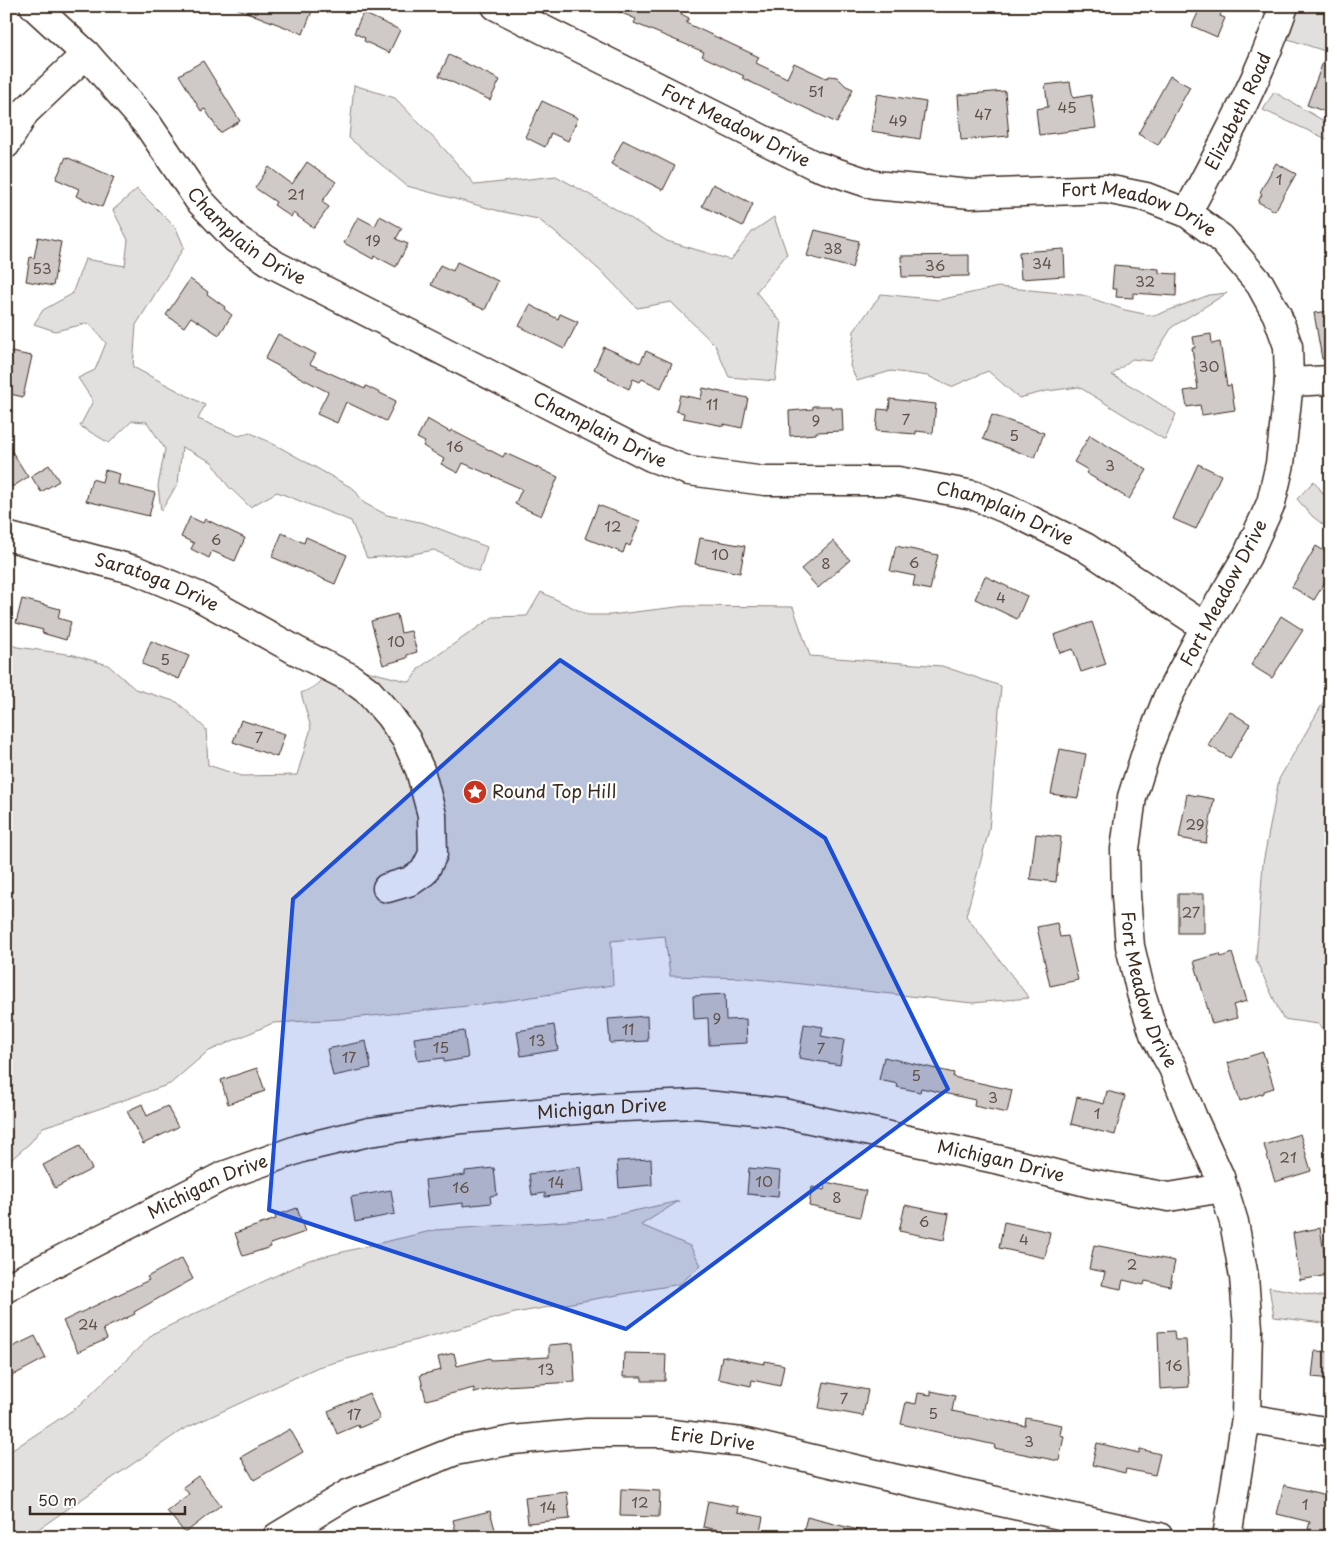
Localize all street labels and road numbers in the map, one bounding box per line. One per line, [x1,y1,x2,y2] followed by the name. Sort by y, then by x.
[1197,48,1277,174] street label: Elizabeth Road
[657,76,815,173] street label: Fort Meadow Drive
[1061,173,1223,243] street label: Fort Meadow Drive
[182,181,311,291] street label: Champlain Drive
[529,384,671,474] street label: Champlain Drive
[934,473,1079,551] street label: Champlain Drive
[1172,514,1273,671] street label: Fort Meadow Drive
[92,545,225,617] street label: Saratoga Drive
[1115,910,1185,1072] street label: Fort Meadow Drive
[536,1090,667,1125] street label: Michigan Drive
[935,1132,1068,1188] street label: Michigan Drive
[142,1146,271,1225] street label: Michigan Drive
[669,1419,758,1457] street label: Erie Drive

